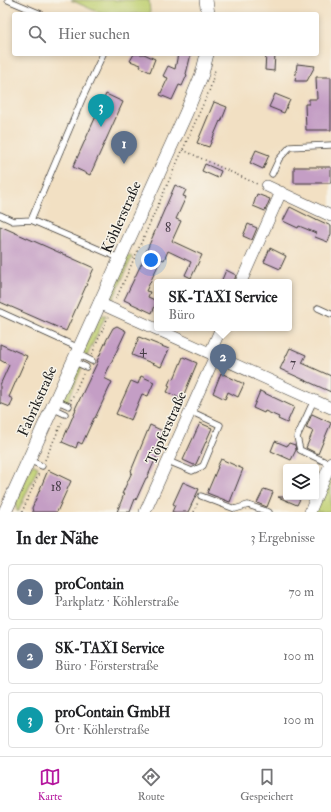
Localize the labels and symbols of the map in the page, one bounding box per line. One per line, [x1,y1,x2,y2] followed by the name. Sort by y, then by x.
[88,94,114,127] pin: 3
[111,131,137,164] pin: 1
[97,178,146,256] street label: Köhlerstraße
[165,220,171,236] house number: 8
[141,250,161,270] your location
[139,342,147,358] house number: 4
[210,344,236,377] pin: 2
[290,355,296,371] house number: 7
[13,363,61,439] street label: Fabrikstraße
[142,389,192,468] street label: Töpferstraße
[51,479,61,495] house number: 18

